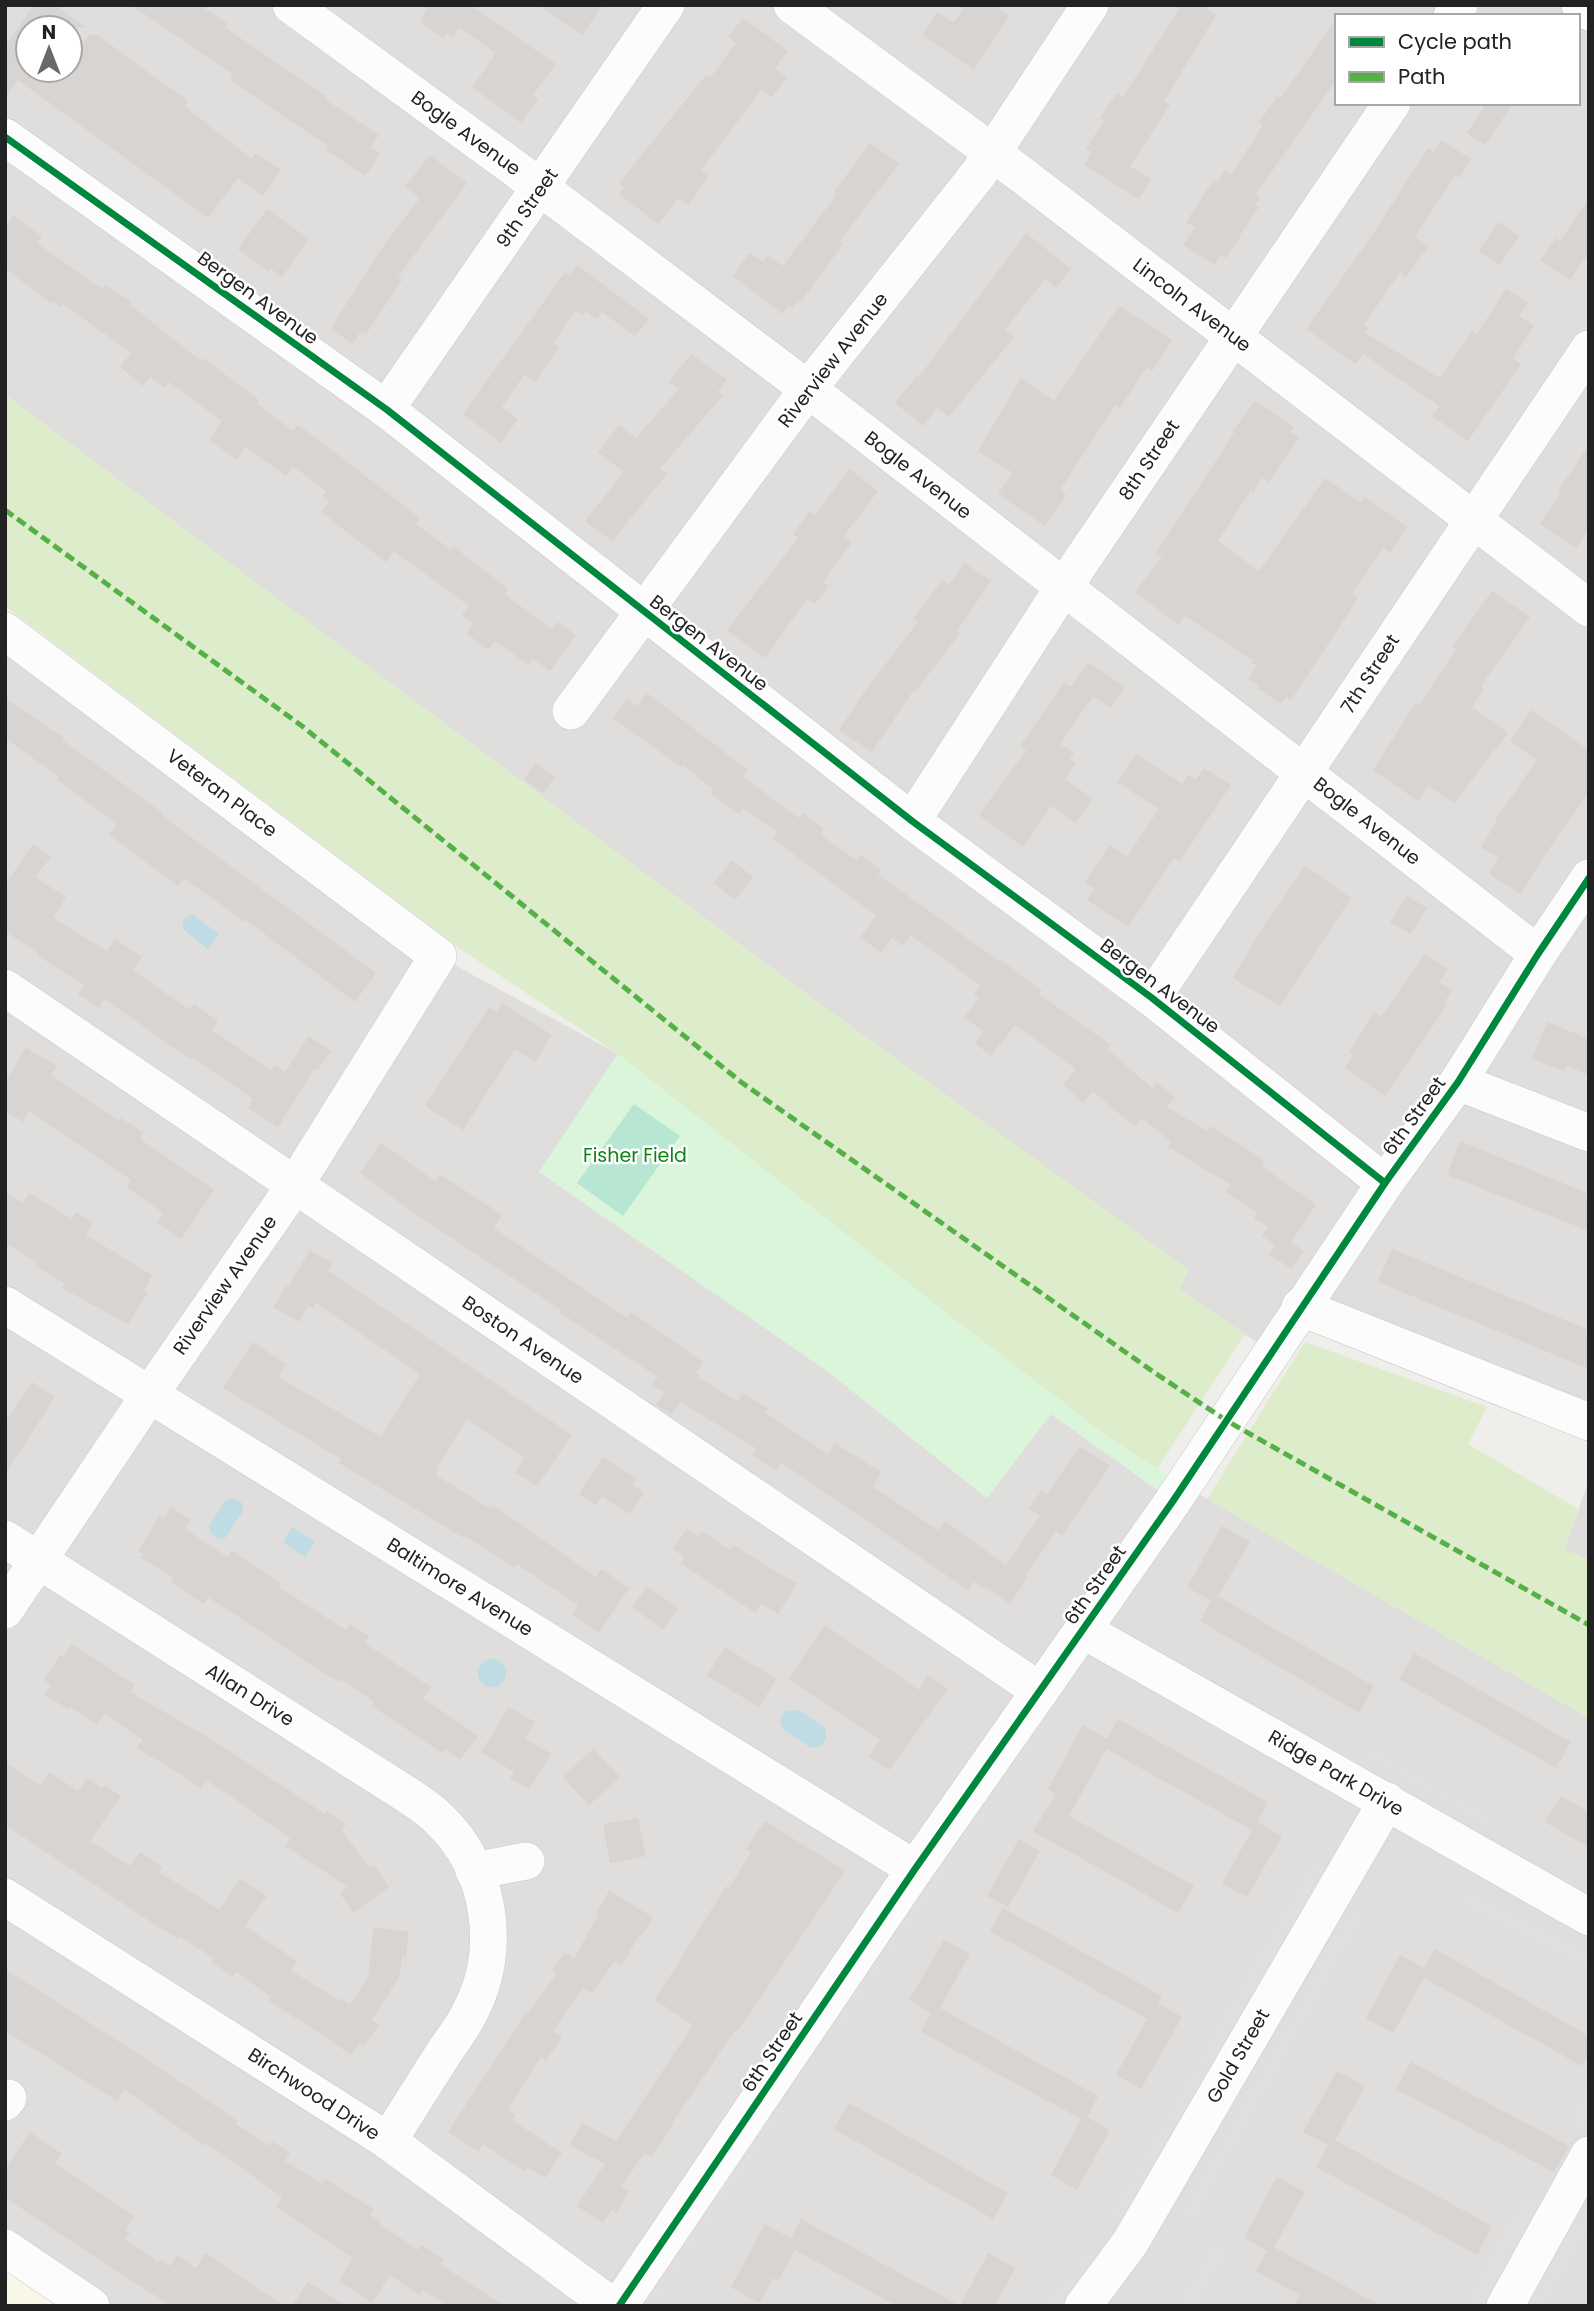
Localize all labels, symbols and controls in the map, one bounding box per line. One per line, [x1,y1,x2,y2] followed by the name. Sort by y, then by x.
[14,14,84,84] north arrow
[1335,14,1580,105] legend
[42,19,56,46] text: N
[1398,27,1512,56] text: Cycle path
[1398,62,1445,91] text: Path
[406,84,526,182] street label: Bogle Avenue
[490,163,564,253] street label: 9th Street
[192,245,324,351] street label: Bergen Avenue
[1127,251,1257,359] street label: Lincoln Avenue
[772,287,894,433] street label: Riverview Avenue
[1112,414,1186,506] street label: 8th Street
[859,424,977,526] street label: Bogle Avenue
[644,588,774,698] street label: Bergen Avenue
[1334,629,1406,719] street label: 7th Street
[161,742,283,844] street label: Veteran Place
[1308,770,1426,872] street label: Bogle Avenue
[1094,932,1226,1040] street label: Bergen Avenue
[1376,1071,1452,1161] street label: 6th Street
[583,1142,687,1169] park label: Fisher Field
[167,1210,283,1360] street label: Riverview Avenue
[457,1289,589,1391] street label: Boston Avenue
[382,1531,538,1643] street label: Baltimore Avenue
[1058,1540,1132,1630] street label: 6th Street
[200,1657,300,1733] street label: Allan Drive
[1263,1723,1409,1823] street label: Ridge Park Drive
[1200,2004,1276,2108] street label: Gold Street
[735,2006,809,2098] street label: 6th Street
[243,2041,385,2147] street label: Birchwood Drive

